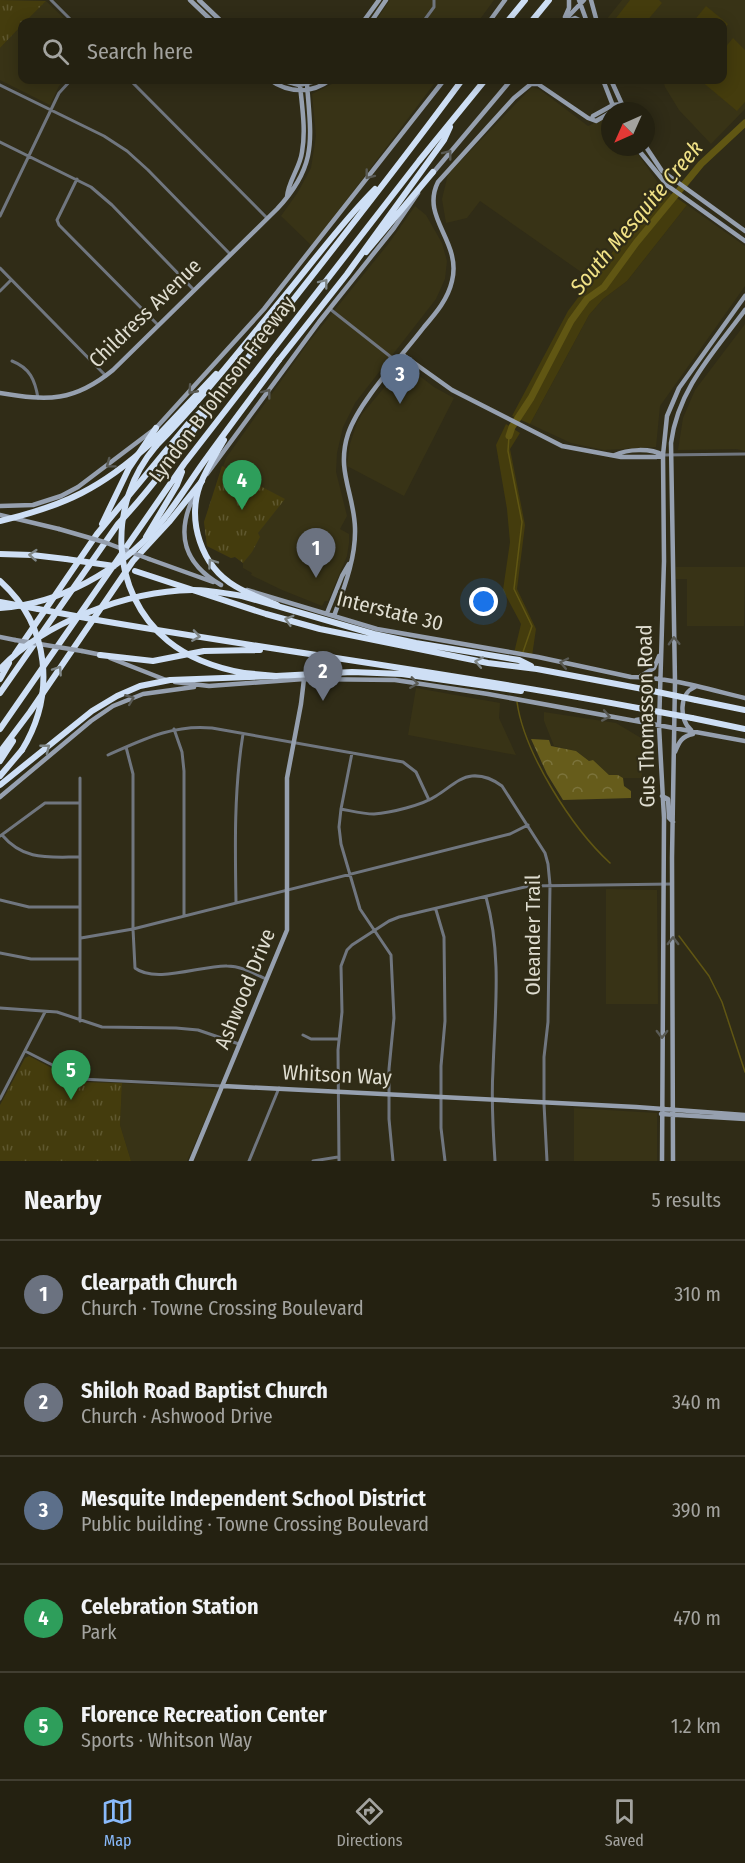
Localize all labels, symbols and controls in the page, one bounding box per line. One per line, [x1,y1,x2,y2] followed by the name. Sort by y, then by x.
[18,18,727,84] search box
[39,35,72,68] icon: search
[87,38,193,65] text: Search here
[601,102,655,156] north arrow
[563,135,709,301] water label: South Mesquite Creek
[440,149,451,160] one-way arrow
[366,168,377,179] one-way arrow
[83,253,207,373] street label: Childress Avenue
[317,279,328,290] one-way arrow
[143,290,301,487] street label: Lyndon B Johnson Freeway
[380,354,420,404] pin: 3
[188,383,199,394] one-way arrow
[260,389,271,400] one-way arrow
[105,456,116,467] one-way arrow
[222,460,262,510] pin: 4
[296,528,336,578] pin: 1
[29,549,38,562] one-way arrow
[208,558,219,569] one-way arrow
[334,585,446,637] street label: Interstate 30
[469,587,498,616] your location
[284,615,294,628] one-way arrow
[631,624,661,808] street label: Gus Thomasson Road
[192,630,201,642] one-way arrow
[668,636,680,645] one-way arrow
[304,652,342,701] pin: 2
[475,656,485,669] one-way arrow
[559,657,569,670] one-way arrow
[51,665,62,676] one-way arrow
[409,677,418,689] one-way arrow
[124,694,135,706] one-way arrow
[601,709,611,722] one-way arrow
[39,744,50,755] one-way arrow
[520,874,546,995] street label: Oleander Trail
[209,925,281,1053] street label: Ashwood Drive
[667,937,679,946] one-way arrow
[656,1029,668,1038] one-way arrow
[52,1050,90,1100] pin: 5
[282,1059,393,1091] street label: Whitson Way
[24,1185,101,1216] text: Nearby
[651,1188,721,1212] text: 5 results
[81,1269,238,1296] text: Clearpath Church
[39,1282,48,1306] text: 1
[674,1282,721,1306] text: 310 m
[81,1296,364,1320] text: Church · Towne Crossing Boulevard
[81,1377,328,1404] text: Shiloh Road Baptist Church
[39,1390,48,1414] text: 2
[672,1390,721,1414] text: 340 m
[81,1404,273,1428] text: Church · Ashwood Drive
[81,1485,426,1512] text: Mesquite Independent School District
[39,1498,48,1522] text: 3
[672,1498,721,1522] text: 390 m
[81,1512,429,1536] text: Public building · Towne Crossing Boulevard
[81,1593,258,1620] text: Celebration Station
[38,1606,49,1630] text: 4
[673,1606,721,1630] text: 470 m
[81,1620,117,1644] text: Park
[81,1701,327,1728] text: Florence Recreation Center
[39,1714,48,1738] text: 5
[671,1714,721,1738] text: 1.2 km
[81,1728,252,1752] text: Sports · Whitson Way
[101,1795,134,1850] tab: Map
[336,1795,403,1850] tab: Directions
[605,1795,644,1850] tab: Saved

